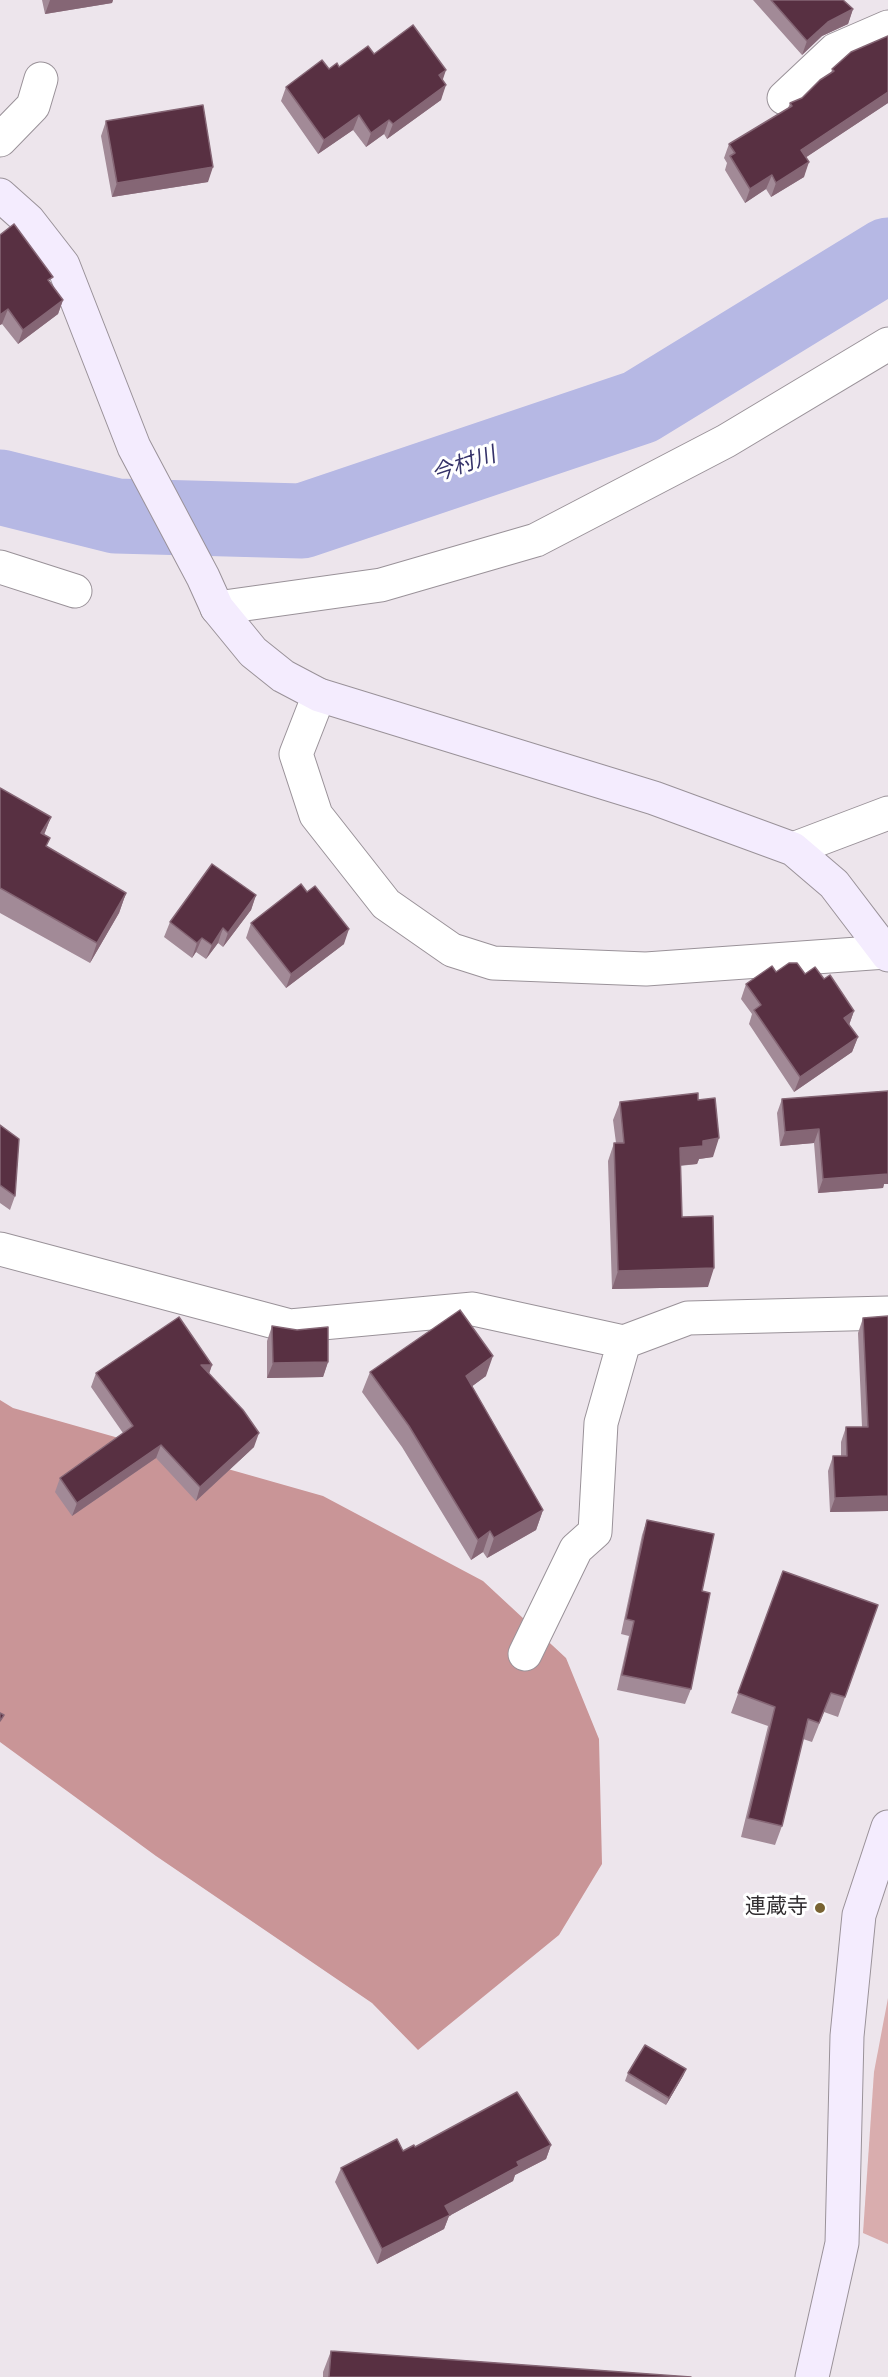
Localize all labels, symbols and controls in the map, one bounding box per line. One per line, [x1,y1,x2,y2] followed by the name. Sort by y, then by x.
[429,443,499,489] water label: 今村川
[745,1895,808,1921] place label: 連蔵寺
[813,1901,827,1915] marker: 連蔵寺

